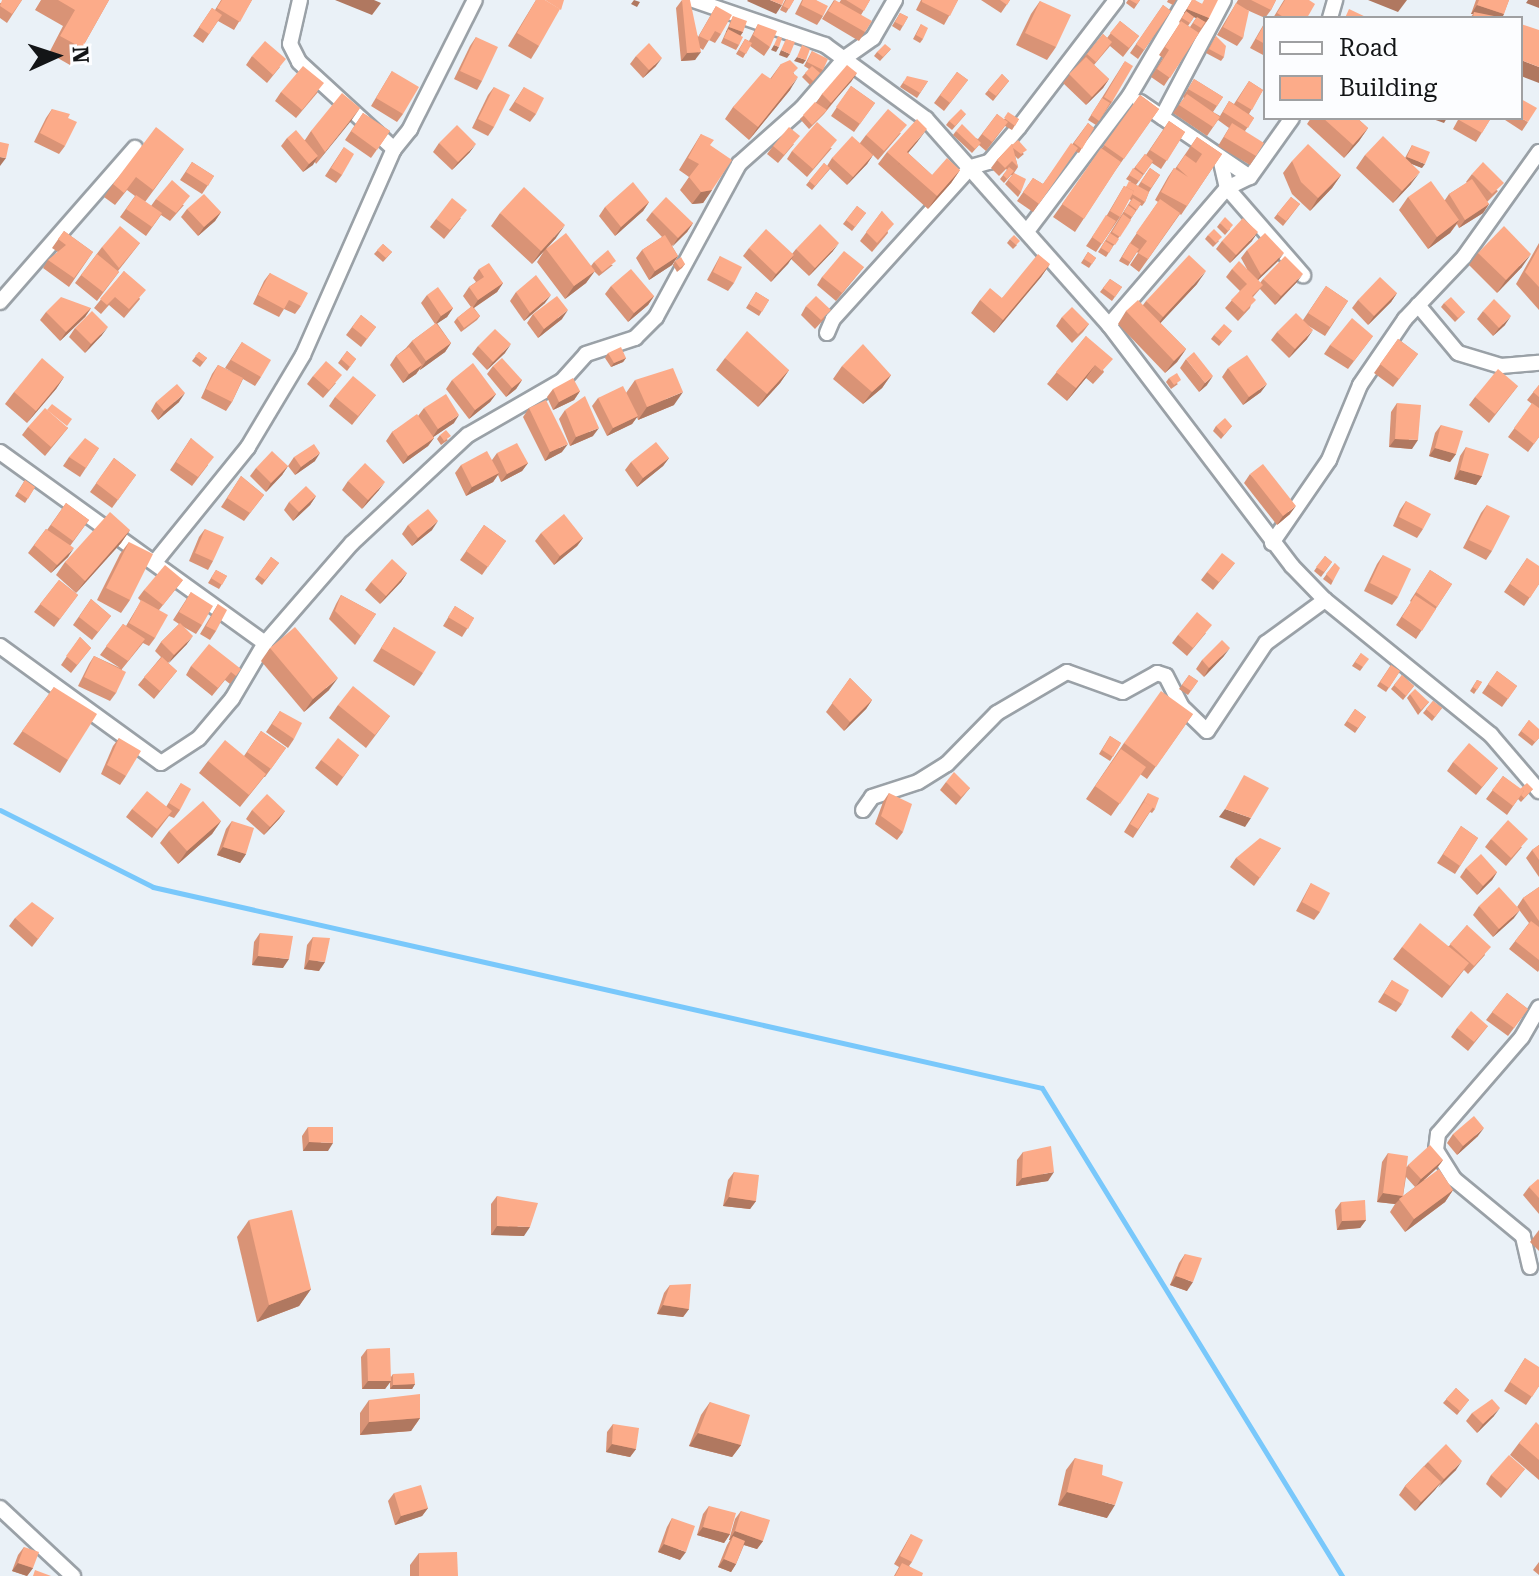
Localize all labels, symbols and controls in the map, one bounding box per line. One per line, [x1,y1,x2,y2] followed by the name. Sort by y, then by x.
[16,16,96,96] north arrow
[1263,16,1523,120] legend
[1339,34,1398,62] text: Road
[68,46,93,64] text: N
[1339,74,1437,102] text: Building

